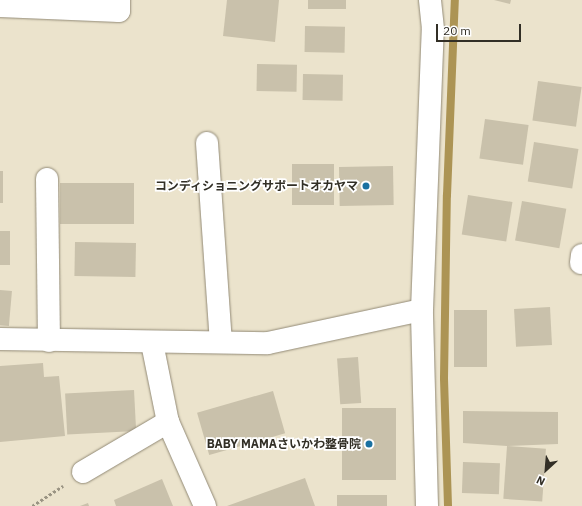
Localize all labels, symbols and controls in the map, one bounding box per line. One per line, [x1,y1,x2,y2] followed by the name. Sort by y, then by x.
[438,16,523,42] scale bar
[443,23,471,38] text: 20 m
[154,179,358,193] place label: コンディショニングサポートオカヤマ
[361,181,371,191] marker: コンディショニングサポートオカヤマ
[207,437,361,451] place label: BABY MAMAさいかわ整骨院
[364,439,374,449] marker: BABY MAMAさいかわ整骨院
[526,450,566,490] north arrow
[534,473,547,489] text: N

